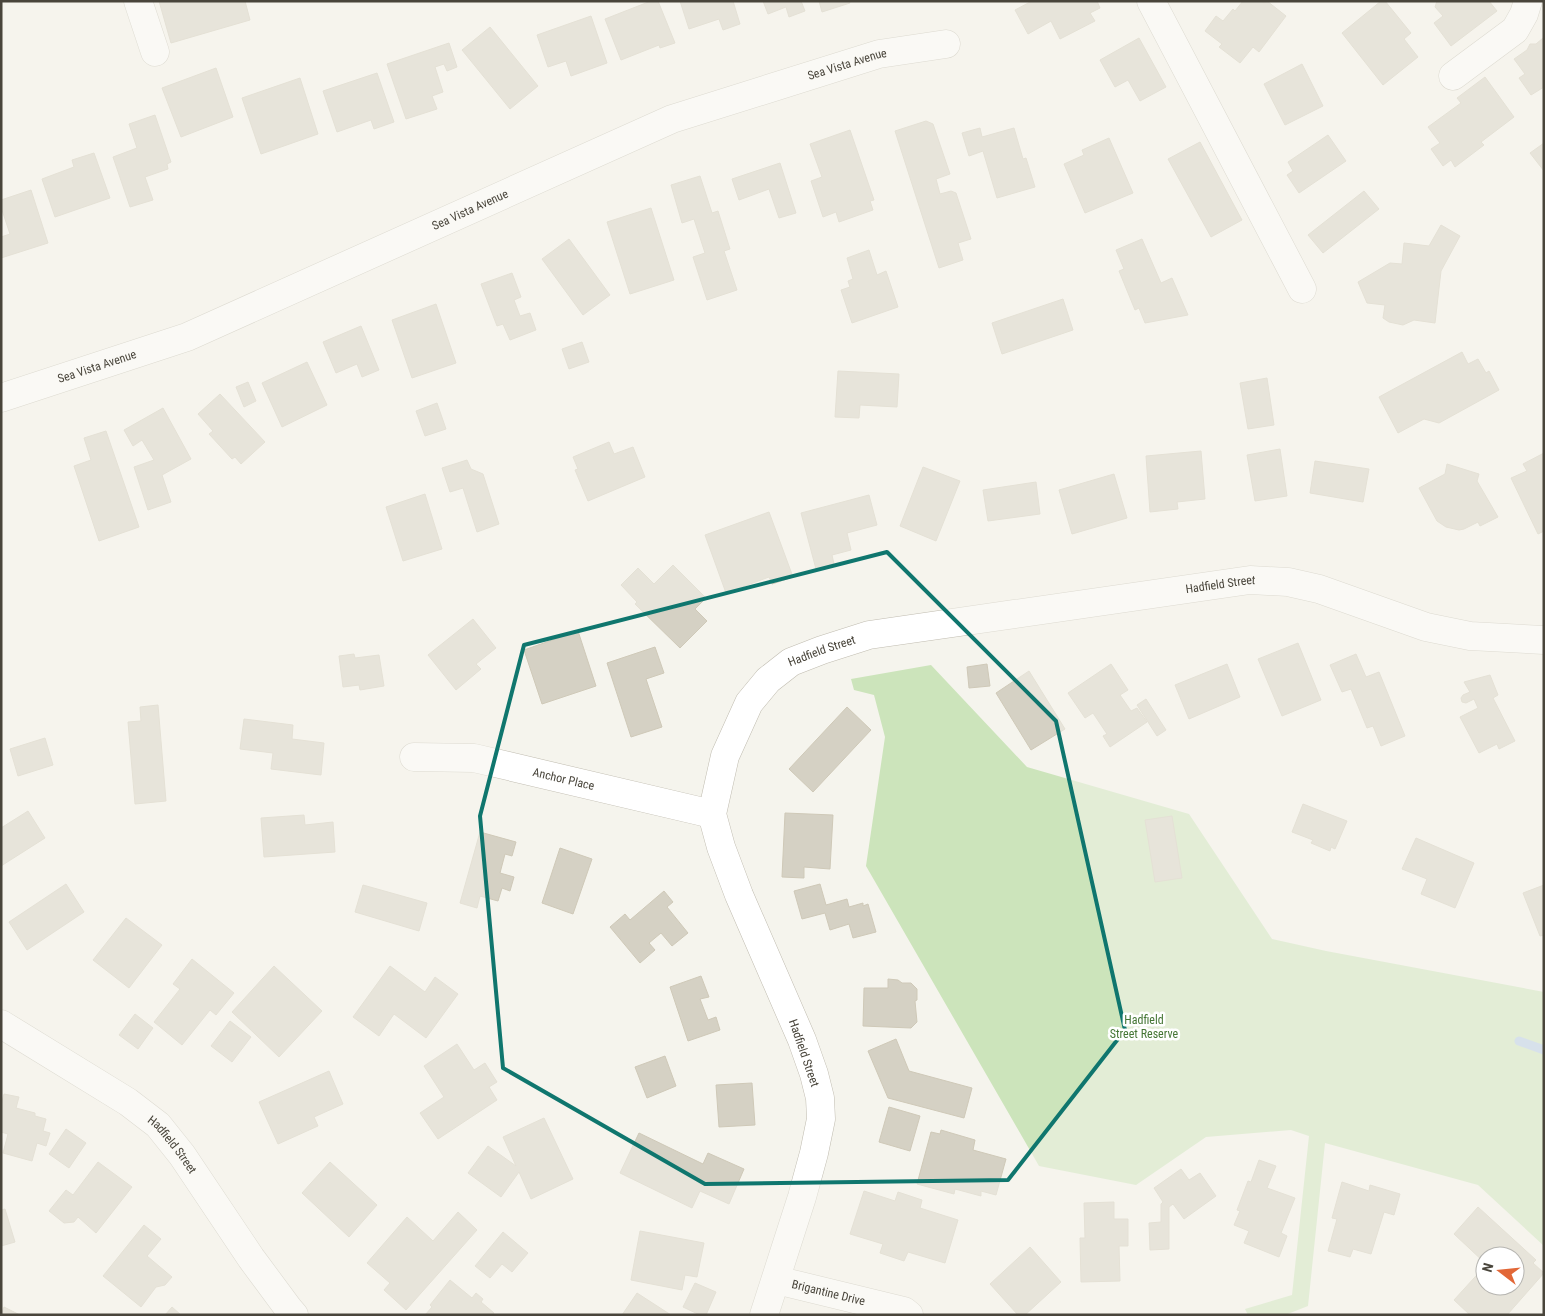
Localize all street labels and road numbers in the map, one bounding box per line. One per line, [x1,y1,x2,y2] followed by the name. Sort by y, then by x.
[806,46,888,83] street label: Sea Vista Avenue
[430,186,511,233] street label: Sea Vista Avenue
[56,347,138,386] street label: Sea Vista Avenue
[1185,573,1256,596] street label: Hadfield Street
[786,633,857,669] street label: Hadfield Street
[531,765,596,793] street label: Anchor Place
[786,1018,822,1089] street label: Hadfield Street
[145,1113,200,1177] street label: Hadfield Street
[790,1277,867,1308] street label: Brigantine Drive

